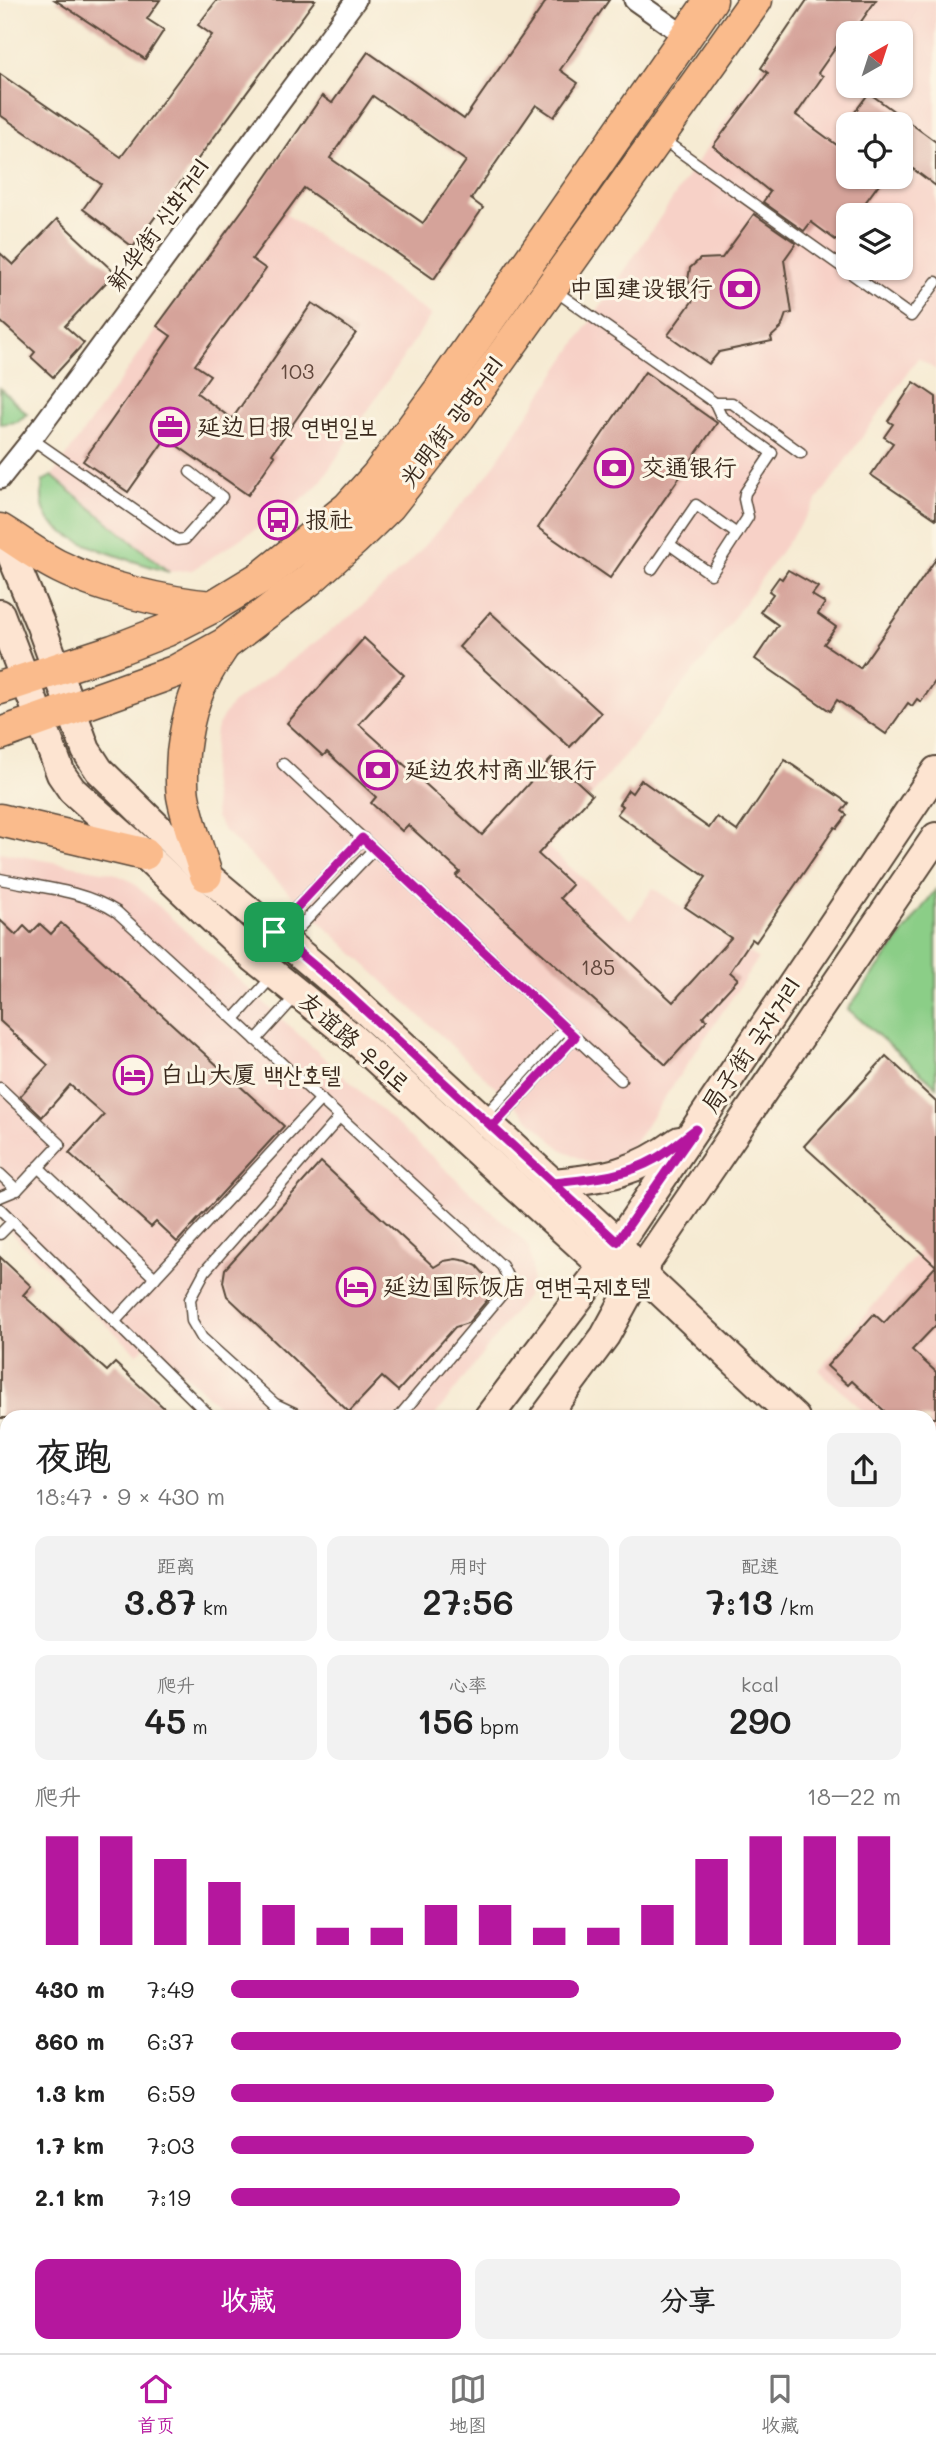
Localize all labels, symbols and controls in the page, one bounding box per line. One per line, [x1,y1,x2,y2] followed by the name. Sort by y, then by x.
[836,21,914,98] north arrow
[836,21,913,280] map controls
[836,112,913,189] button: locate
[99,152,216,297] street label: 新华街 신화거리
[836,203,913,280] button: layers
[719,268,761,310] bank icon: 中国建设银行
[569,272,713,303] place label: 中国建设银行
[391,349,510,493] street label: 光明街 광명거리
[280,357,314,384] house number: 103
[149,406,191,448] office icon: 延边日报 연변일보
[197,410,378,441] place label: 延边日报 연변일보
[593,447,635,489] bank icon: 交通银行
[641,451,737,482] place label: 交通银行
[257,499,299,541] bus stop icon: 报社
[305,503,353,534] place label: 报社
[357,749,399,791] bank icon: 延边农村商业银行
[405,753,597,784] place label: 延边农村商业银行
[244,902,304,962] pin
[255,913,293,951] icon: arrive
[581,953,615,980] house number: 185
[694,970,807,1118] street label: 局子街 국자거리
[293,984,417,1098] street label: 友谊路 우의로
[112,1054,154,1096] hotel icon: 白山大厦 백산호텔
[160,1058,341,1089] place label: 白山大厦 백산호텔
[335,1266,377,1308] hotel icon: 延边国际饭店 연변국제호텔
[383,1270,651,1301] place label: 延边国际饭店 연변국제호텔
[35,1430,111,1480] text: 夜跑
[827,1433,901,1507] button: share
[35,1481,225,1511] text: 18:47 · 9 × 430 m
[157,1553,195,1578] text: 距离
[449,1553,487,1578] text: 用时
[741,1553,779,1578] text: 配速
[124,1578,197,1624] text: 3.87
[422,1578,514,1624] text: 27:56
[706,1578,773,1624] text: 7:13
[197,1595,228,1620] text: km
[773,1595,814,1620] text: /km
[157,1672,195,1697] text: 爬升
[449,1672,487,1697] text: 心率
[741,1672,779,1697] text: kcal
[144,1697,186,1743] text: 45
[417,1697,474,1743] text: 156
[729,1697,791,1743] text: 290
[186,1714,208,1739] text: m
[474,1714,519,1739] text: bpm
[35,1781,81,1811] text: 爬升
[807,1781,901,1811] text: 18–22 m
[35,1974,105,2004] text: 430 m
[147,1974,194,2004] text: 7:49
[35,2026,105,2056] text: 860 m
[147,2026,194,2056] text: 6:37
[35,2078,105,2108] text: 1.3 km
[147,2078,195,2108] text: 6:59
[35,2130,104,2160] text: 1.7 km
[147,2130,195,2160] text: 7:03
[35,2182,104,2212] text: 2.1 km
[147,2182,191,2212] text: 7:19
[35,2259,461,2339] button: 收藏
[475,2259,901,2339] button: 分享
[137,2370,175,2437] tab: 首页
[449,2370,487,2437] tab: 地图
[761,2370,799,2437] tab: 收藏

